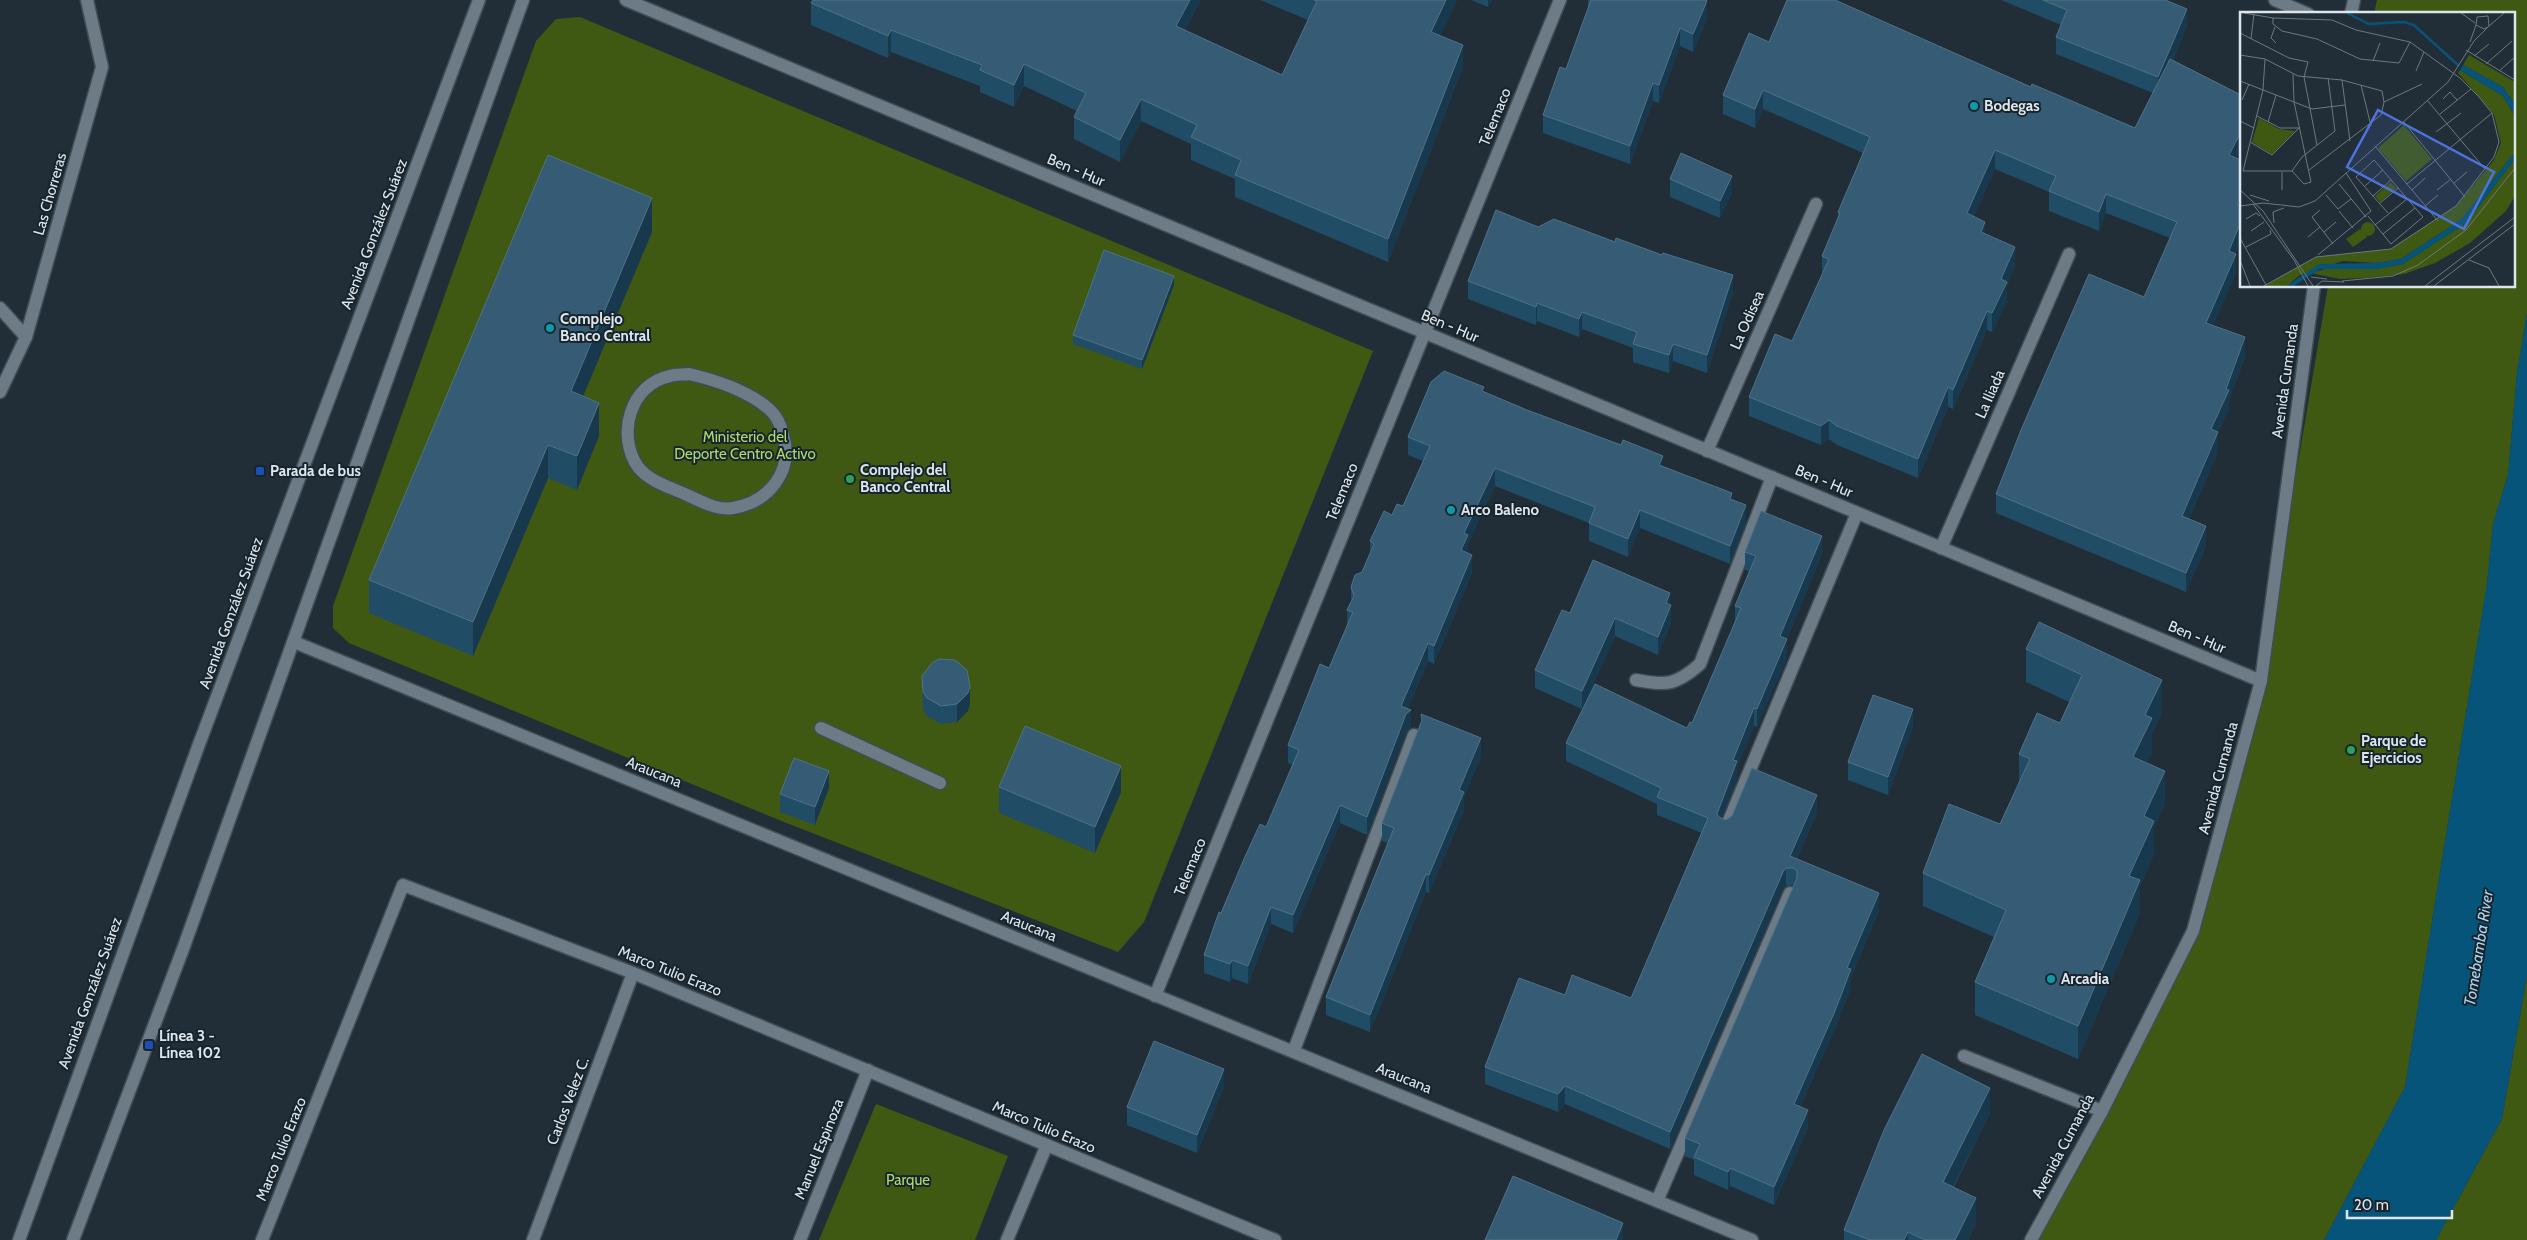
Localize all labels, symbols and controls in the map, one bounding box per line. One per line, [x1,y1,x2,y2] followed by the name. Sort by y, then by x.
[2240,12,2514,288] inset map
[1475,85,1515,149] street label: Telemaco
[1984,97,2040,115] place label: Bodegas
[1968,100,1980,112] marker: Bodegas
[1044,150,1108,190] street label: Ben - Hur
[30,151,70,237] street label: Las Chorreras
[337,156,411,312] street label: Avenida González Suárez
[1726,287,1768,352] street label: La Odisea
[1418,306,1482,346] street label: Ben - Hur
[560,310,650,345] place label: Complejo Banco Central
[544,322,556,334] marker: Complejo Banco Central
[2268,322,2302,439] street label: Avenida Cumanda
[1971,366,2009,421] street label: La Iliada
[674,428,816,463] park label: Ministerio del Deporte Centro Activo
[1322,460,1362,524] street label: Telemaco
[860,461,950,496] place label: Complejo del Banco Central
[1792,461,1856,501] street label: Ben - Hur
[270,462,361,480] place label: Parada de bus
[254,465,266,477] marker: Parada de bus
[844,473,856,485] marker: Complejo del Banco Central
[1461,501,1540,519] place label: Arco Baleno
[1445,504,1457,516] marker: Arco Baleno
[195,535,267,691] street label: Avenida González Suárez
[2165,617,2229,657] street label: Ben - Hur
[2194,719,2242,836] street label: Avenida Cumanda
[2361,732,2427,767] place label: Parque de Ejercicios
[2345,744,2357,756] marker: Parque de Ejercicios
[623,753,685,792] street label: Araucana
[1170,835,1210,899] street label: Telemaco
[2460,888,2497,1007] water label: Tomebamba River
[998,907,1060,946] street label: Araucana
[54,915,126,1071] street label: Avenida González Suárez
[616,942,724,1000] street label: Marco Tulio Erazo
[2061,970,2110,988] place label: Arcadia
[2045,973,2057,985] marker: Arcadia
[159,1027,221,1062] place label: Línea 3 - Línea 102
[143,1039,155,1051] marker: Línea 3 - Línea 102
[543,1055,593,1147] street label: Carlos Velez C.
[1373,1059,1435,1098] street label: Araucana
[2028,1090,2098,1201] street label: Avenida Cumanda
[252,1095,310,1203] street label: Marco Tulio Erazo
[791,1095,848,1202] street label: Manuel Espinoza
[990,1097,1098,1157] street label: Marco Tulio Erazo
[886,1171,930,1189] park label: Parque
[2347,1188,2452,1220] scale bar
[2354,1196,2389,1214] text: 20 m

